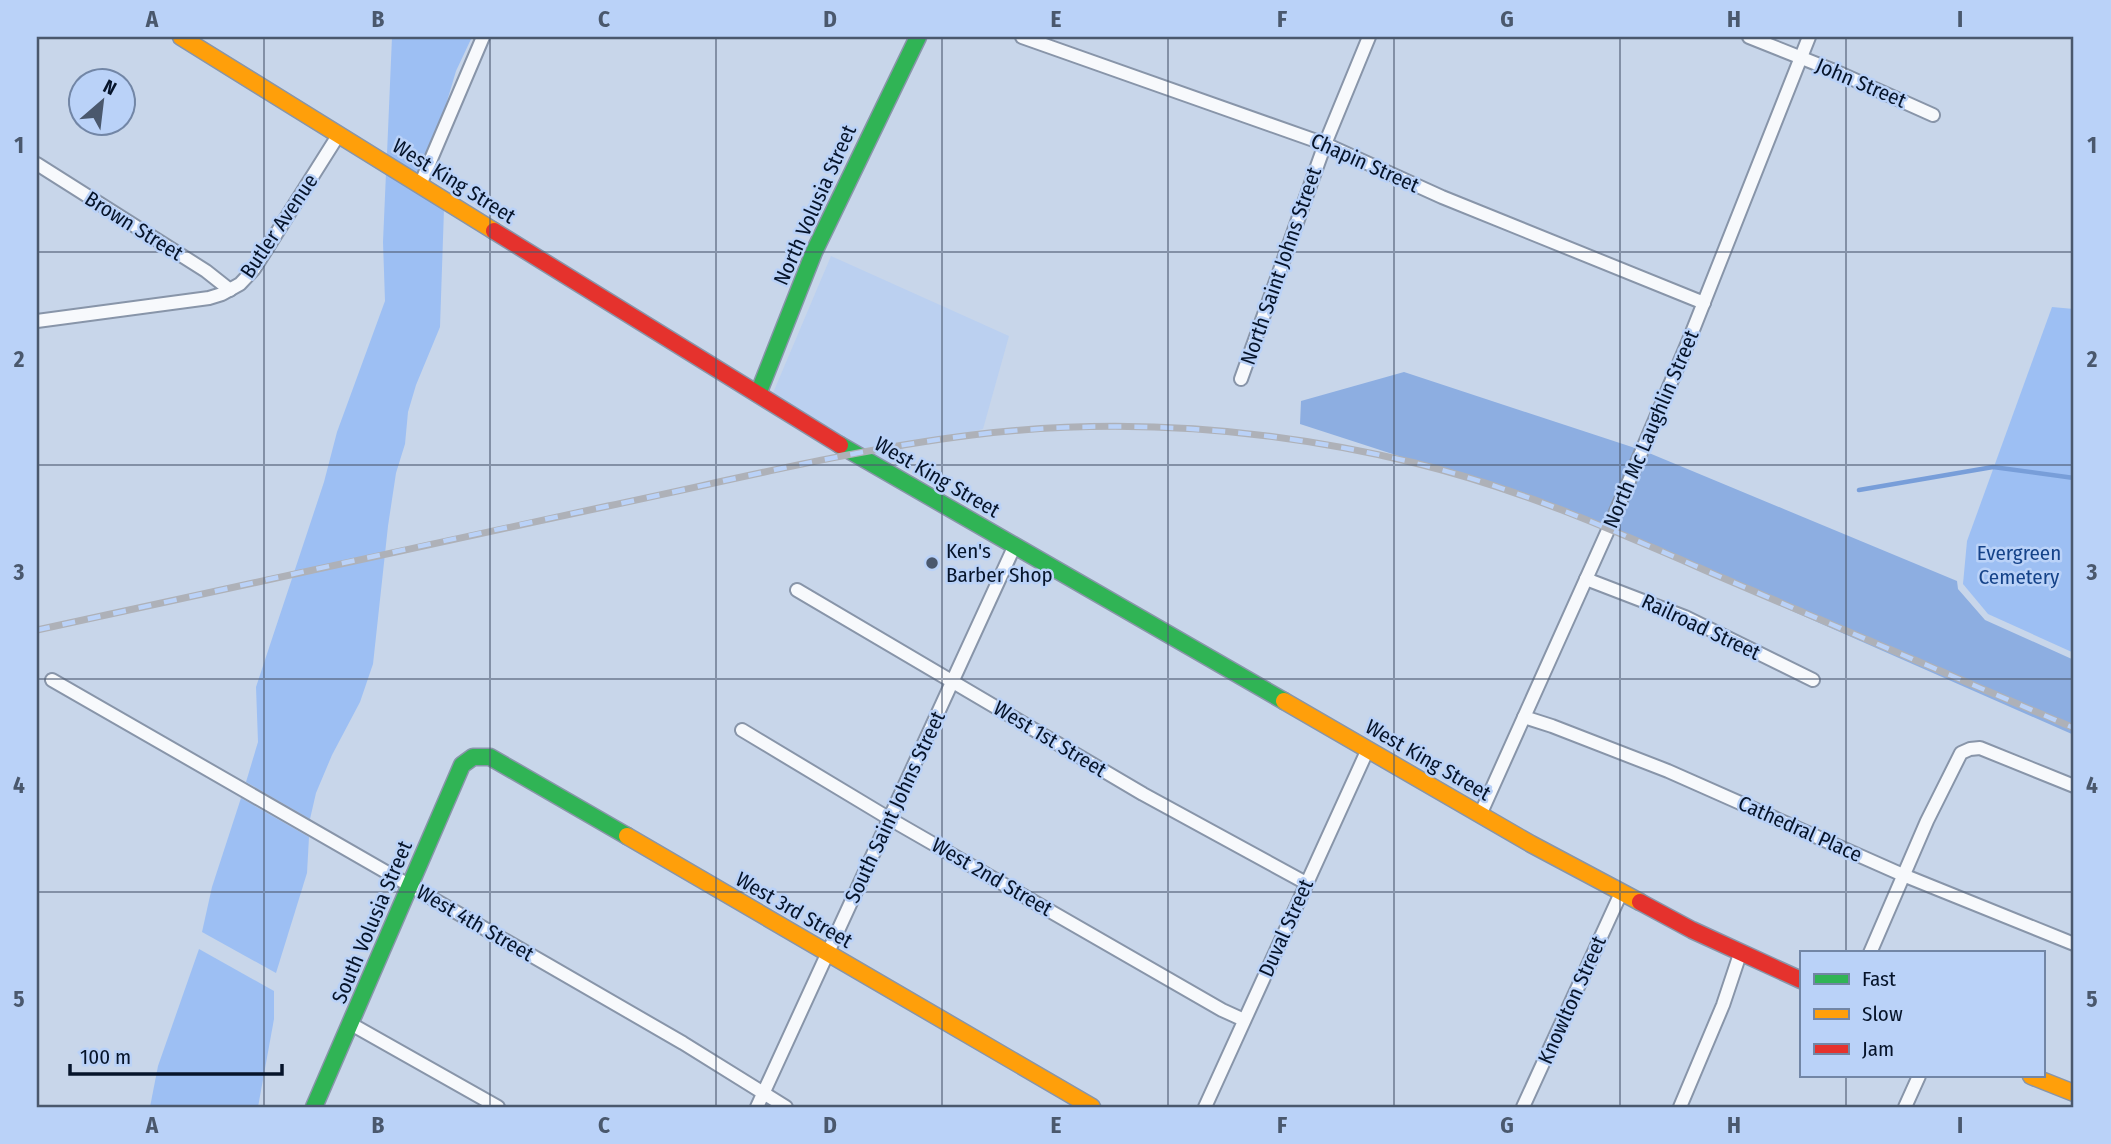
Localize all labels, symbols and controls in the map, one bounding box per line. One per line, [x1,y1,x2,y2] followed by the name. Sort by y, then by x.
[145,5,159,33] text: A
[372,5,385,33] text: B
[598,5,610,33] text: C
[823,5,837,33] text: D
[1051,5,1062,33] text: E
[1277,5,1287,33] text: F
[1500,5,1514,33] text: G
[1727,5,1741,33] text: H
[1957,5,1963,33] text: I
[1812,52,1910,114] street label: John Street
[66,66,136,136] north arrow
[99,75,120,100] text: N
[768,121,862,289] street label: North Volusia Street
[1307,128,1423,199] street label: Chapin Street
[14,131,24,159] text: 1
[2087,131,2097,159] text: 1
[388,133,521,229] street label: West King Street
[1235,164,1327,368] street label: North Saint Johns Street
[235,169,323,283] street label: Butler Avenue
[80,186,188,266] street label: Brown Street
[1597,326,1705,532] street label: North Mc Laughlin Street
[13,345,25,373] text: 2
[2086,345,2098,373] text: 2
[870,431,1004,523] street label: West King Street
[946,538,1053,588] place label: Ken's Barber Shop
[1977,540,2061,590] park label: Evergreen Cemetery
[924,555,940,571] marker: Ken's Barber Shop
[13,558,25,586] text: 3
[2086,558,2098,586] text: 3
[1637,588,1765,666] street label: Railroad Street
[989,695,1111,783] street label: West 1st Street
[839,707,951,907] street label: South Saint Johns Street
[1361,714,1495,806] street label: West King Street
[13,771,25,799] text: 4
[2086,771,2098,799] text: 4
[1734,790,1866,868] street label: Cathedral Place
[927,832,1057,922] street label: West 2nd Street
[326,837,418,1007] street label: South Volusia Street
[731,866,857,954] street label: West 3rd Street
[1253,875,1319,981] street label: Duval Street
[412,879,538,967] street label: West 4th Street
[1532,932,1612,1068] street label: Knowlton Street
[1800,951,2044,1078] legend
[1862,966,1896,992] text: Fast
[13,985,25,1013] text: 5
[2086,985,2098,1013] text: 5
[1862,1001,1903,1027] text: Slow
[70,1032,282,1076] scale bar
[1862,1036,1894,1062] text: Jam
[80,1044,131,1070] text: 100 m
[145,1111,159,1139] text: A
[372,1111,385,1139] text: B
[598,1111,610,1139] text: C
[823,1111,837,1139] text: D
[1051,1111,1062,1139] text: E
[1277,1111,1287,1139] text: F
[1500,1111,1514,1139] text: G
[1727,1111,1741,1139] text: H
[1957,1111,1963,1139] text: I

